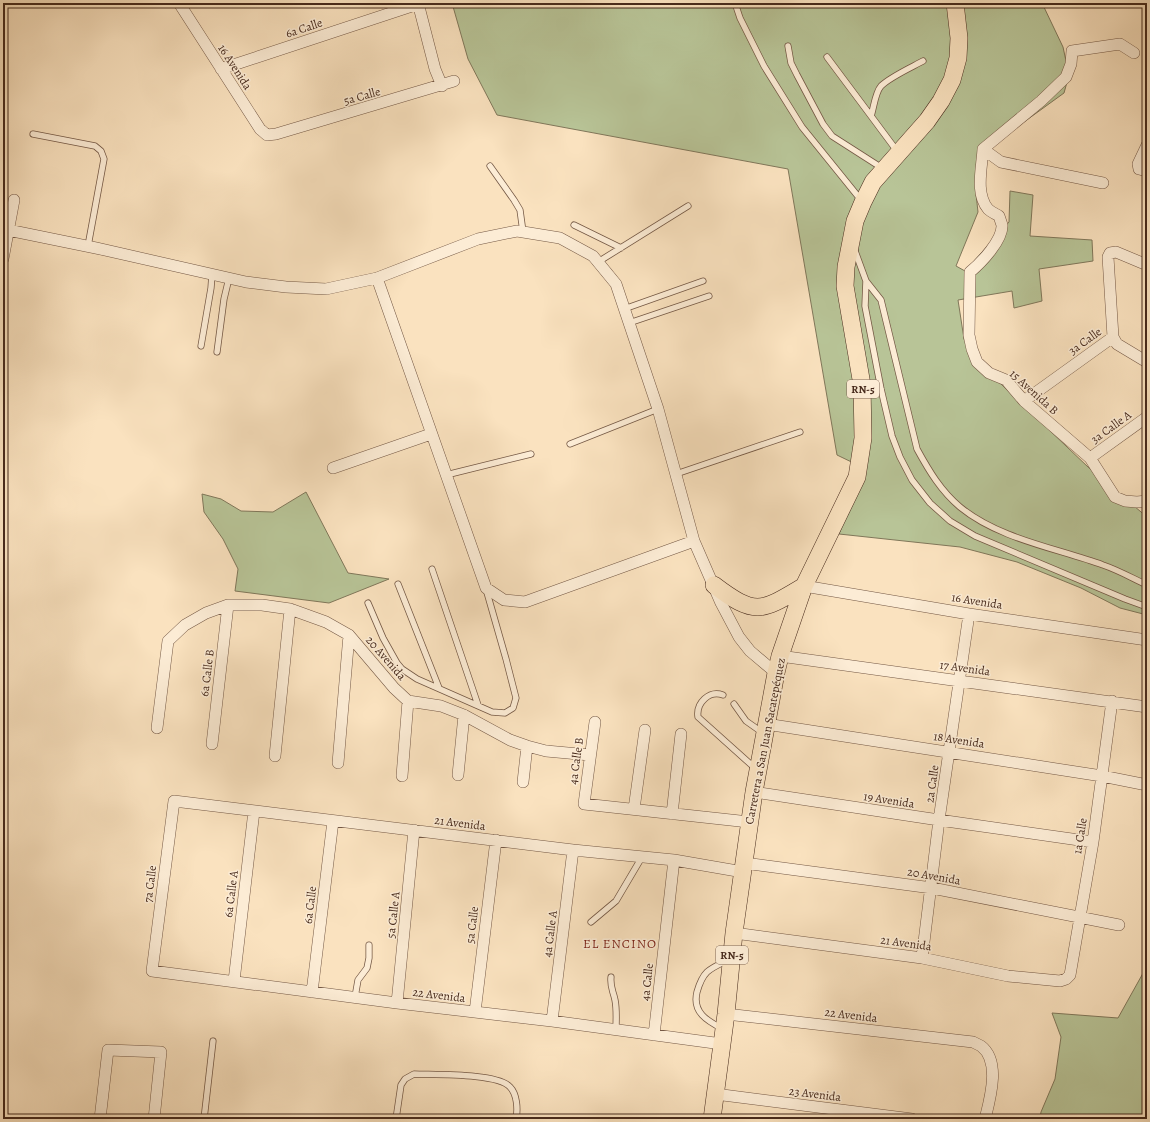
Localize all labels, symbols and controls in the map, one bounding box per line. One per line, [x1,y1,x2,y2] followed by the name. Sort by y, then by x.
[284,15,324,41] street label: 6a Calle
[214,41,256,93] street label: 16 Avenida
[342,83,382,109] street label: 5a Calle
[1065,324,1105,358] street label: 3a Calle
[1006,366,1062,418] street label: 15 Avenida B
[847,380,879,398] road number: RN-5
[1087,406,1135,447] street label: 3a Calle A
[950,589,1004,613] street label: 16 Avenida
[362,632,410,684] street label: 20 Avenida
[196,649,218,697] street label: 6a Calle B
[741,656,789,826] street label: Carretera a San Juan Sacatepéquez
[939,657,992,680] street label: 17 Avenida
[932,728,986,752] street label: 18 Avenida
[565,736,587,786] street label: 4a Calle B
[921,764,943,804] street label: 2a Calle
[862,788,916,812] street label: 19 Avenida
[433,812,487,834] street label: 21 Avenida
[1069,817,1091,855] street label: 1a Calle
[906,863,962,889] street label: 20 Avenida
[140,864,160,904] street label: 7a Calle
[220,869,242,918] street label: 6a Calle A
[300,885,320,925] street label: 6a Calle
[383,890,404,939] street label: 5a Calle A
[462,905,482,945] street label: 5a Calle
[539,909,561,958] street label: 4a Calle A
[879,931,933,955] street label: 21 Avenida
[583,935,657,952] district label: EL ENCINO
[716,946,748,964] road number: RN-5
[637,962,657,1002] street label: 4a Calle
[412,984,467,1006] street label: 22 Avenida
[824,1004,879,1026] street label: 22 Avenida
[788,1083,842,1105] street label: 23 Avenida

